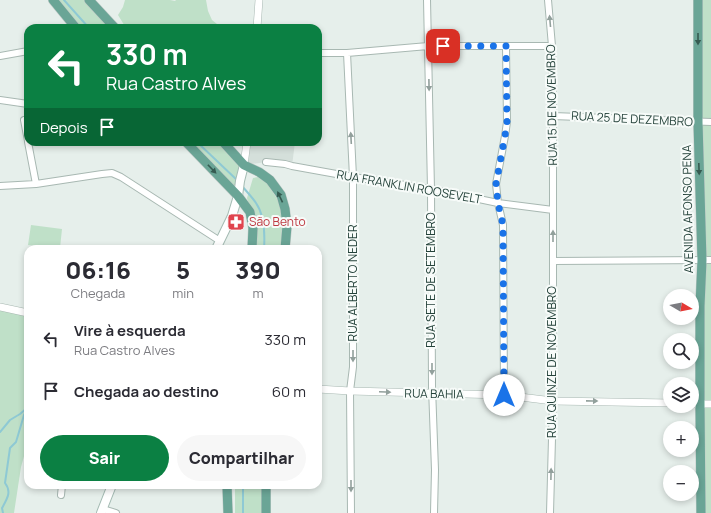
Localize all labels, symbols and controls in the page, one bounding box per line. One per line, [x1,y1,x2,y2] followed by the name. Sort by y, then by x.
[547,15,553,27] one-way arrow
[426,29,460,63] pin
[695,33,701,46] one-way arrow
[106,35,188,73] text: 330 m
[432,35,454,57] icon: arrive
[40,40,92,92] icon: left
[542,44,561,166] street label: RUA 15 DE NOVEMBRO
[106,71,246,95] text: Rua Castro Alves
[425,79,432,91] one-way arrow
[571,107,694,130] street label: RUA 25 DE DEZEMBRO
[96,116,118,138] icon: arrive
[40,117,88,138] text: Depois
[348,132,355,144] one-way arrow
[678,144,697,273] street label: AVENIDA AFONSO PENA
[696,163,703,175] one-way arrow
[207,164,217,174] one-way arrow
[335,165,484,208] street label: RUA FRANKLIN ROOSEVELT
[277,191,283,203] one-way arrow
[226,212,246,232] pharmacy icon: São Bento
[422,212,439,348] street label: RUA SETE DE SETEMBRO
[249,213,306,230] place label: São Bento
[344,224,361,341] street label: RUA ALBERTO NEDER
[550,229,556,242] one-way arrow
[65,253,131,286] text: 06:16
[176,253,190,286] text: 5
[235,253,281,286] text: 390
[71,284,125,302] text: Chegada
[172,284,194,302] text: min
[252,284,263,302] text: m
[543,286,560,438] street label: RUA QUINZE DE NOVEMBRO
[663,289,699,325] north arrow
[663,289,699,501] map controls
[74,320,186,341] text: Vire à esquerda
[40,328,62,350] icon: left
[265,329,306,350] text: 330 m
[663,333,699,369] button: search
[74,341,175,359] text: Rua Castro Alves
[350,350,356,363] one-way arrow
[429,363,435,376] one-way arrow
[483,374,525,416] position arrow
[663,377,699,413] button: layers
[40,380,62,402] icon: arrive
[74,381,219,402] text: Chegada ao destino
[272,381,306,402] text: 60 m
[404,384,464,403] street label: RUA BAHIA
[379,389,391,396] one-way arrow
[586,398,598,405] one-way arrow
[663,421,699,457] button: +
[40,435,169,481] button: Sair
[177,435,306,481] button: Compartilhar
[663,465,699,501] button: −
[548,467,554,480] one-way arrow
[347,480,354,492] one-way arrow

